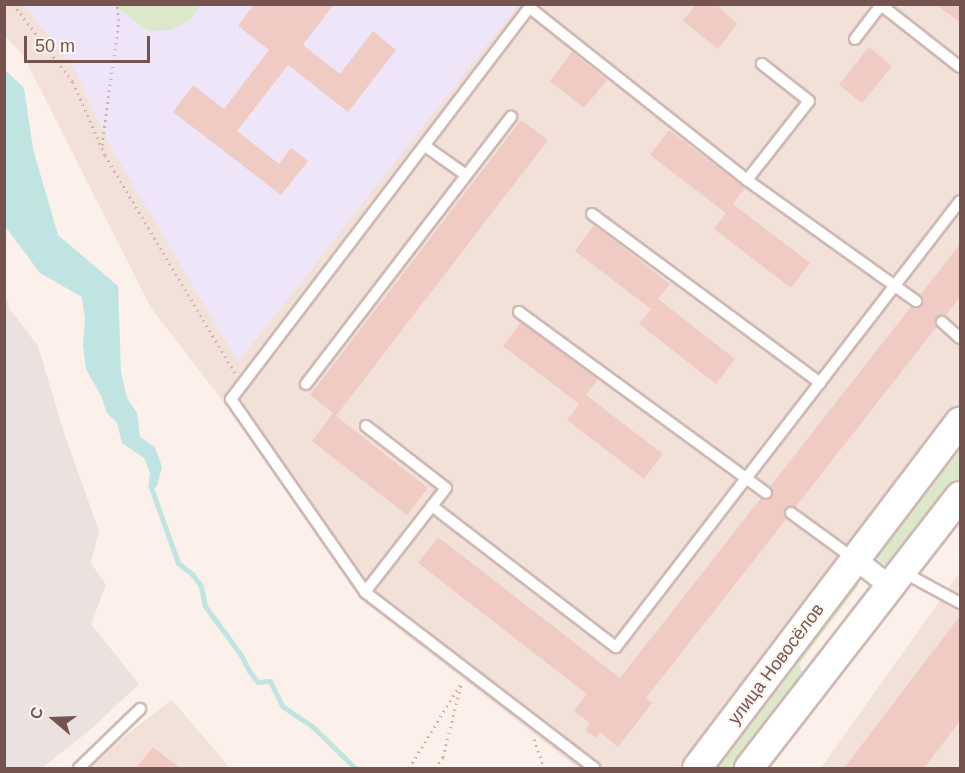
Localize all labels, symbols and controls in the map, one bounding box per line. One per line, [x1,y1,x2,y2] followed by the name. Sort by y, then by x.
[27,24,153,62] scale bar
[35,36,75,56] text: 50 m
[723,599,829,729] street label: улица Новосёлов
[24,689,84,749] north arrow
[27,705,46,721] text: С

